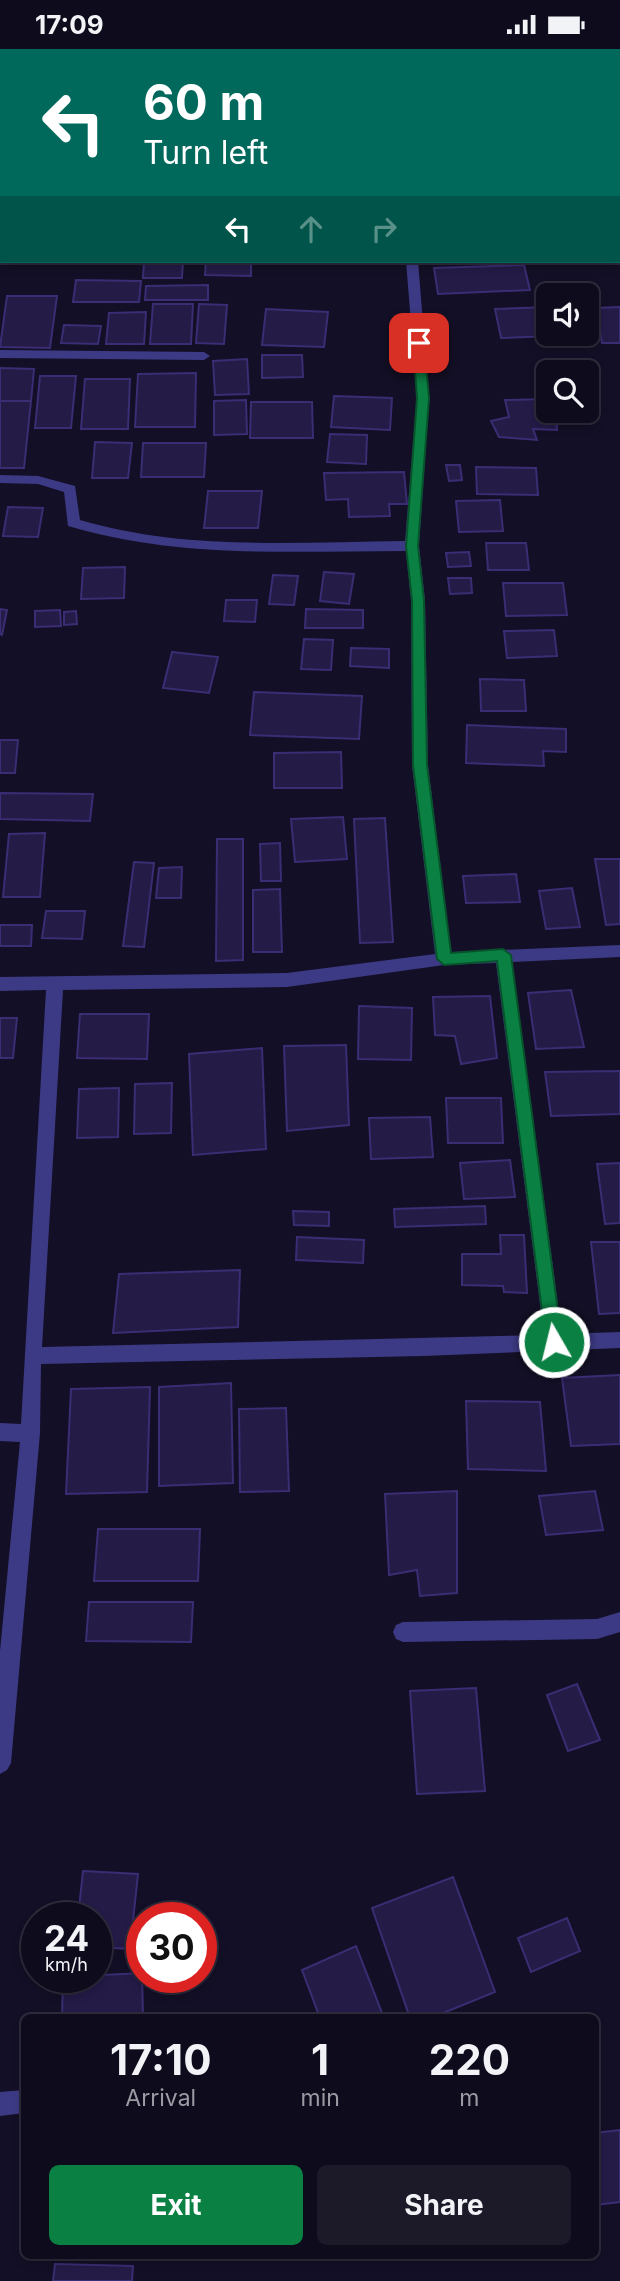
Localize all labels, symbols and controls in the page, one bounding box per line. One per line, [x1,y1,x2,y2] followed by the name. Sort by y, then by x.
[35,9,104,40] text: 17:09
[143,73,264,132] text: 60 m
[28,77,119,168] icon: left
[143,133,268,172] text: Turn left
[219,210,257,248] icon: left
[292,210,330,248] icon: ahead
[365,210,403,248] icon: right
[536,283,599,423] map controls
[536,283,599,346] button: sound
[389,313,449,373] pin
[400,324,438,362] icon: arrive
[536,360,599,423] button: search
[517,1305,591,1379] position arrow
[126,1902,217,1993] speed limit sign: 30
[44,1917,89,1959] text: 24
[45,1954,88,1975] text: km/h
[110,2034,212,2085] text: 17:10
[311,2034,329,2085] text: 1
[429,2034,510,2085] text: 220
[125,2084,196,2112] text: Arrival
[301,2084,340,2112] text: min
[459,2084,479,2112] text: m
[49,2165,303,2245] button: Exit
[317,2165,571,2245] button: Share

